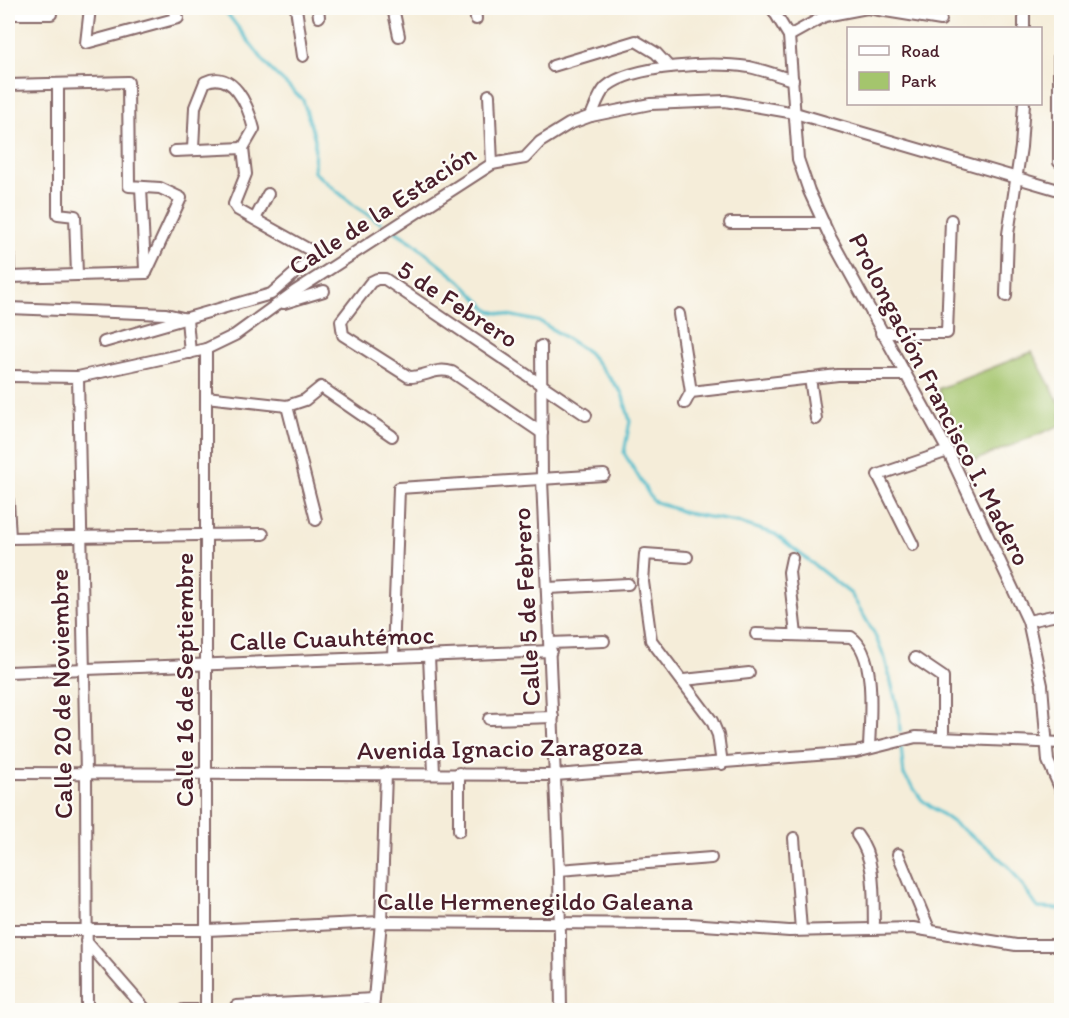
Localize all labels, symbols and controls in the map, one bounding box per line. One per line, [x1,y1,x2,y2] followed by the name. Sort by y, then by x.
[847,27,1042,105] legend
[901,40,940,62] text: Road
[901,70,936,92] text: Park
[282,137,482,282] street label: Calle de la Estación
[842,227,1038,571] street label: Prolongación Francisco I. Madero
[392,253,524,355] street label: 5 de Febrero
[505,507,547,707] street label: Calle 5 de Febrero
[168,553,200,807] street label: Calle 16 de Septiembre
[43,568,79,820] street label: Calle 20 de Noviembre
[229,618,435,658] street label: Calle Cuauhtémoc
[356,729,644,766] street label: Avenida Ignacio Zaragoza
[377,885,693,917] street label: Calle Hermenegildo Galeana

